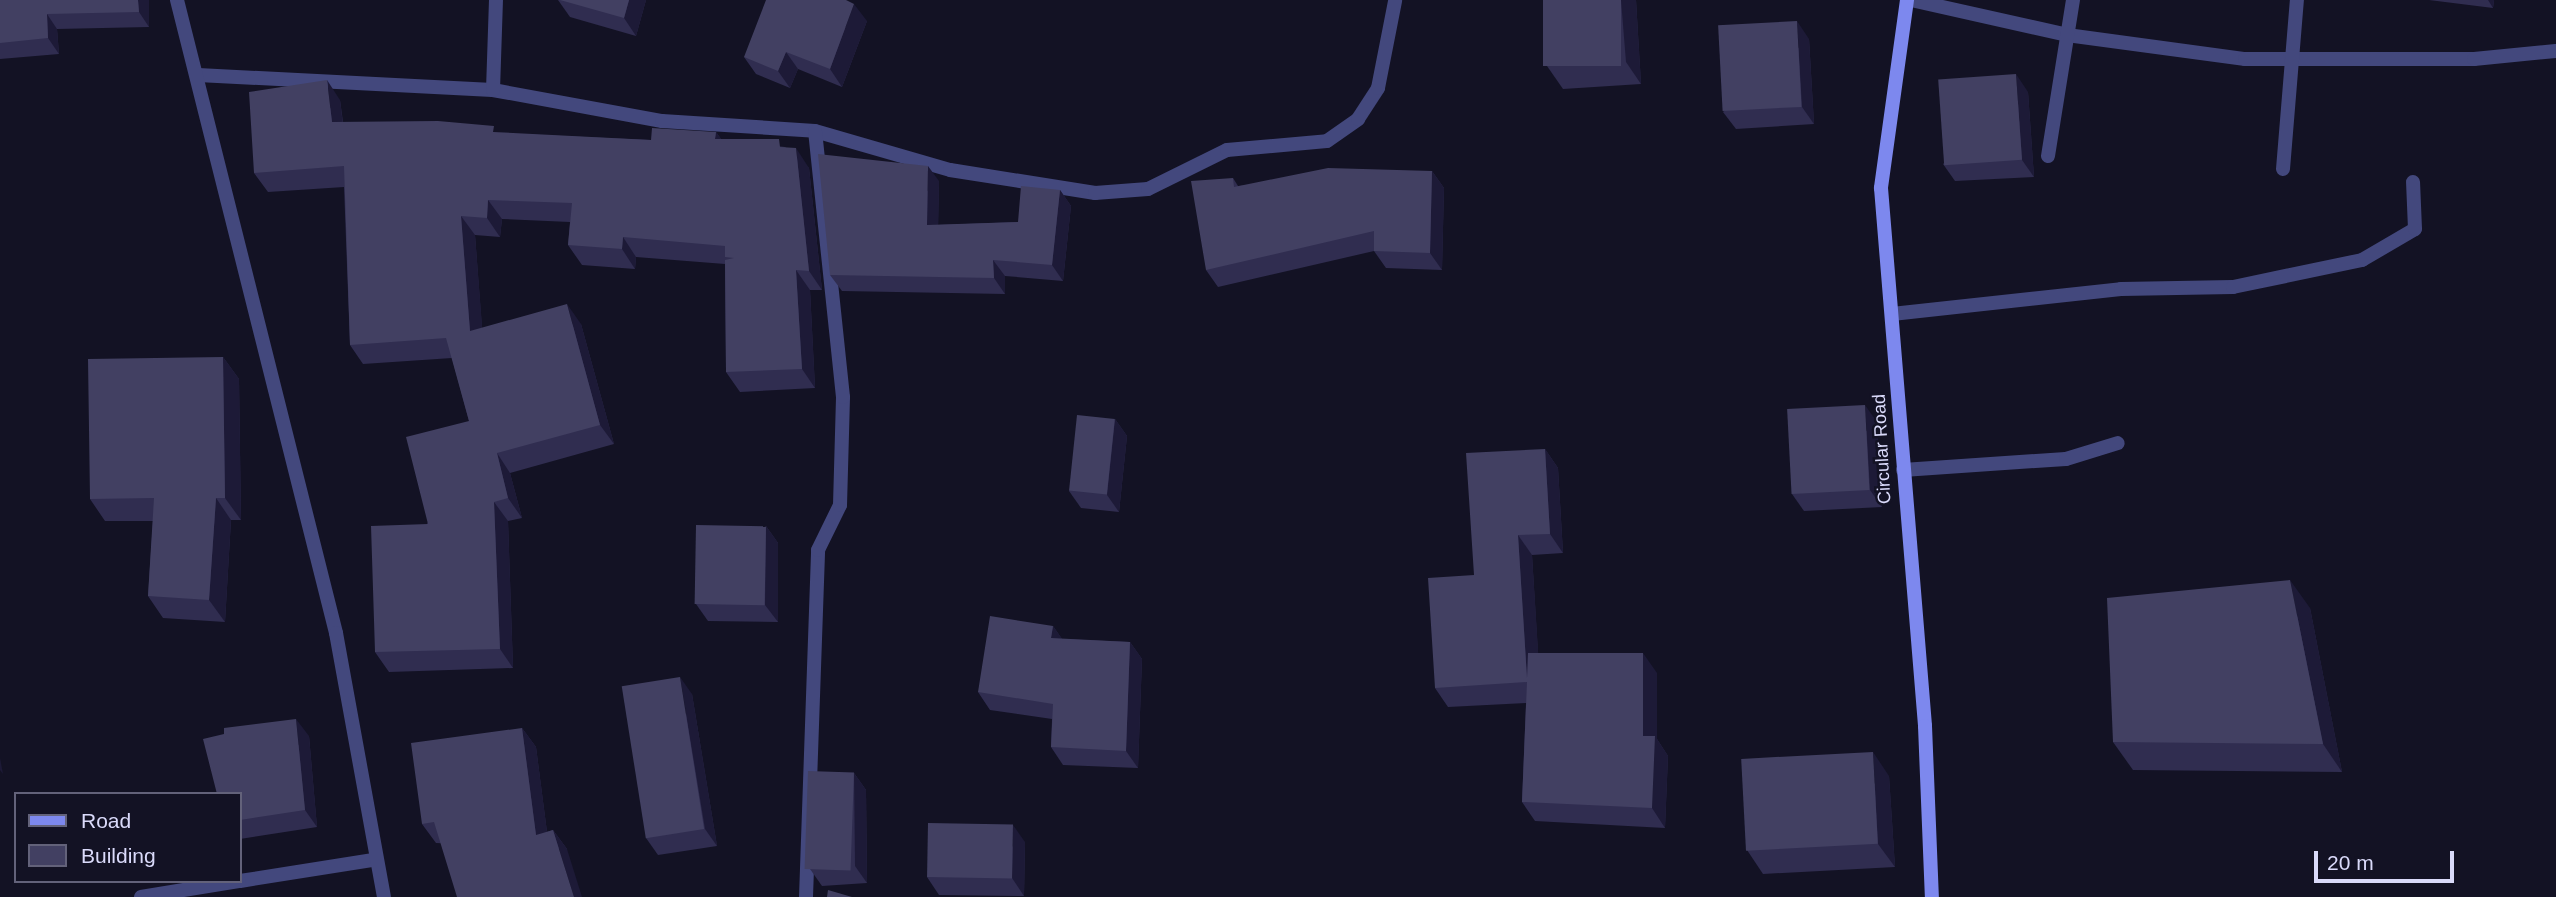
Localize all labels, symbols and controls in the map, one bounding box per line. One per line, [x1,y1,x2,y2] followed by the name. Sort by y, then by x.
[1868,393,1896,505] street label: Circular Road
[14,792,242,883] legend
[81,809,131,832] text: Road
[2318,838,2458,882] scale bar
[81,844,156,867] text: Building
[2327,851,2374,874] text: 20 m

